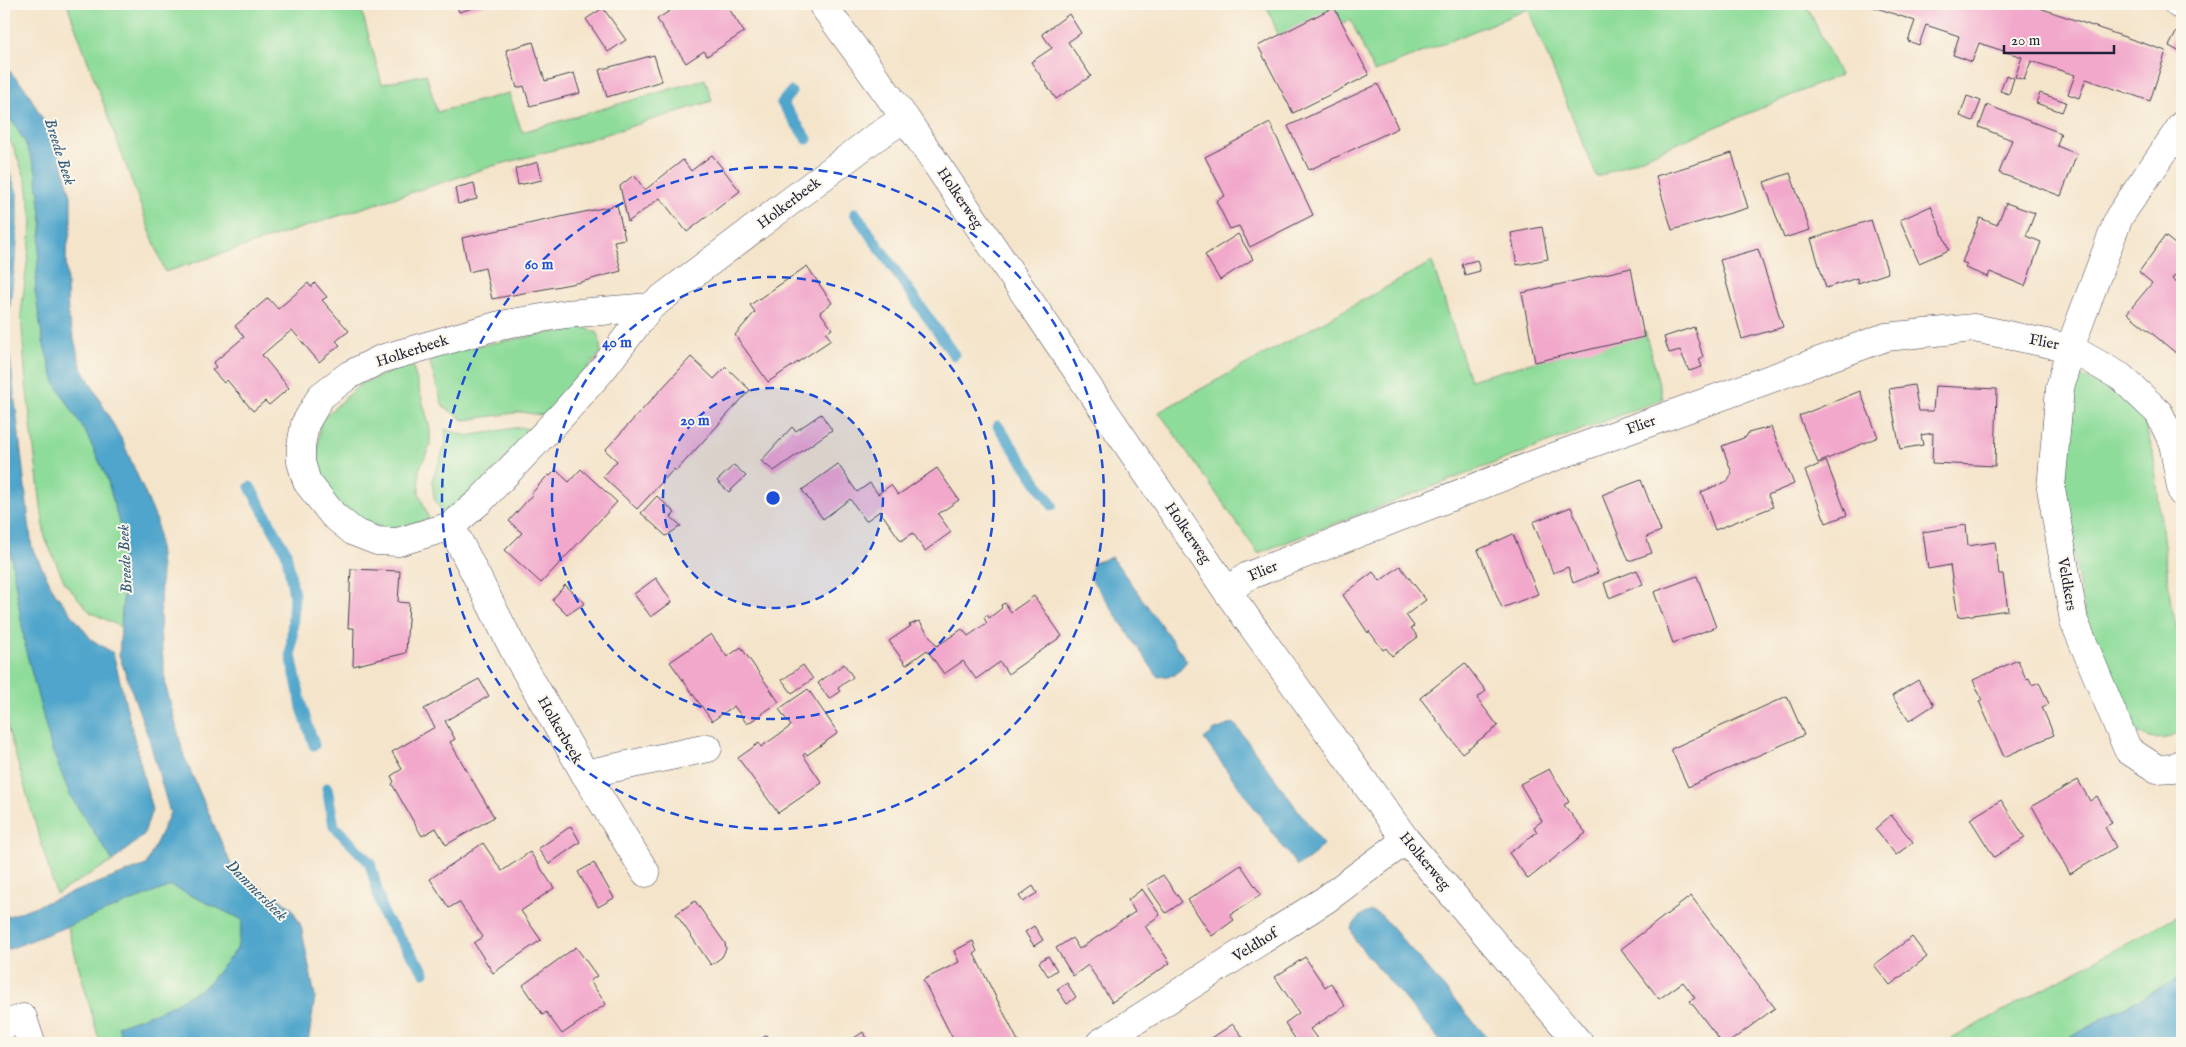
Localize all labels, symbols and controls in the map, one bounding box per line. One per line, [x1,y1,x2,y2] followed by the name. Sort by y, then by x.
[2004,22,2114,54] scale bar
[2011,31,2041,50] text: 20 m
[39,116,79,189] water label: Breede Beek
[933,164,988,233] street label: Holkerweg
[753,172,825,233] street label: Holkerbeek
[525,255,554,274] text: 60 m
[373,330,451,372] street label: Holkerbeek
[2027,330,2061,354] street label: Flier
[602,333,632,352] text: 40 m
[680,411,710,430] text: 20 m
[1624,411,1659,439] street label: Flier
[764,489,782,507] centre of rings
[1161,499,1216,568] street label: Holkerweg
[114,523,138,594] water label: Breede Beek
[2053,555,2081,612] street label: Veldkers
[1245,556,1281,586] street label: Flier
[533,693,587,768] street label: Holkerbeek
[1395,828,1455,895] street label: Holkerweg
[221,856,291,926] water label: Dammersbeek
[1228,923,1283,967] street label: Veldhof

